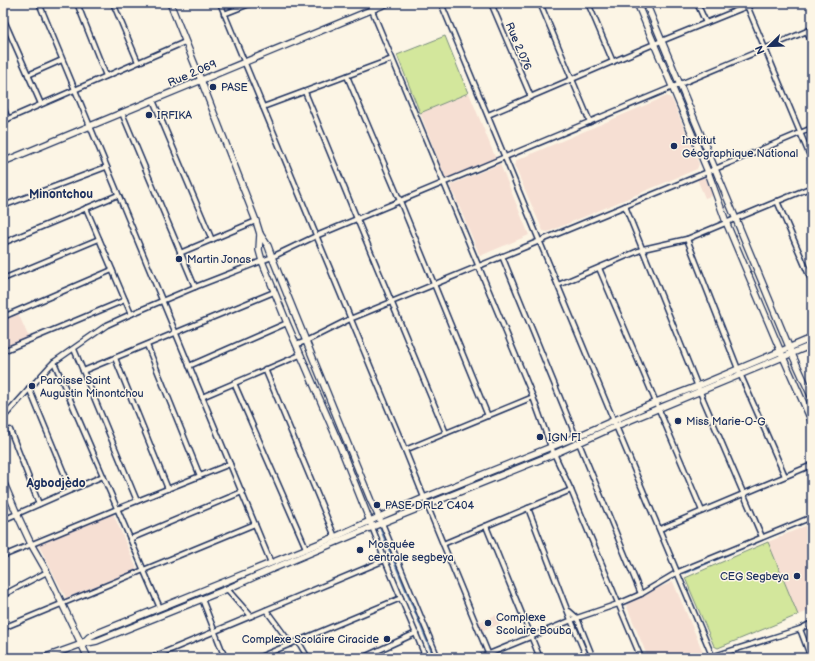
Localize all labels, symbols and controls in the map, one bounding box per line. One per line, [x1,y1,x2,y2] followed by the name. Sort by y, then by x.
[503,20,535,72] street label: Rue 2.076
[749,26,789,66] north arrow
[753,43,768,56] text: N
[166,57,218,90] street label: Rue 2.069
[221,81,248,94] place label: PASE
[208,82,218,92] marker: PASE
[157,109,192,122] place label: IRFIKA
[144,110,154,120] marker: IRFIKA
[682,134,798,160] place label: Institut Géographique National
[669,141,679,151] marker: Institut Géographique National
[29,187,93,202] district label: Minontchou
[187,253,252,266] place label: Martin Jonas
[174,254,184,264] marker: Martin Jonas
[40,374,144,400] place label: Paroisse Saint Augustin Minontchou
[27,381,37,391] marker: Paroisse Saint Augustin Minontchou
[686,415,765,428] place label: Miss Marie-O-G
[673,416,683,426] marker: Miss Marie-O-G
[548,431,581,444] place label: IGN FI
[535,432,545,442] marker: IGN FI
[25,476,86,491] district label: Agbodjèdo
[385,499,474,512] place label: PASE DRL2 C404
[372,500,382,510] marker: PASE DRL2 C404
[368,538,454,564] place label: Mosquée centrale segbeya
[355,545,365,555] marker: Mosquée centrale segbeya
[720,570,789,583] place label: CEG Segbeya
[792,571,802,581] marker: CEG Segbeya
[496,611,571,637] place label: Complexe Scolaire Bouba
[483,618,493,628] marker: Complexe Scolaire Bouba
[242,633,379,646] place label: Complexe Scolaire Ciracide
[382,634,392,644] marker: Complexe Scolaire Ciracide

